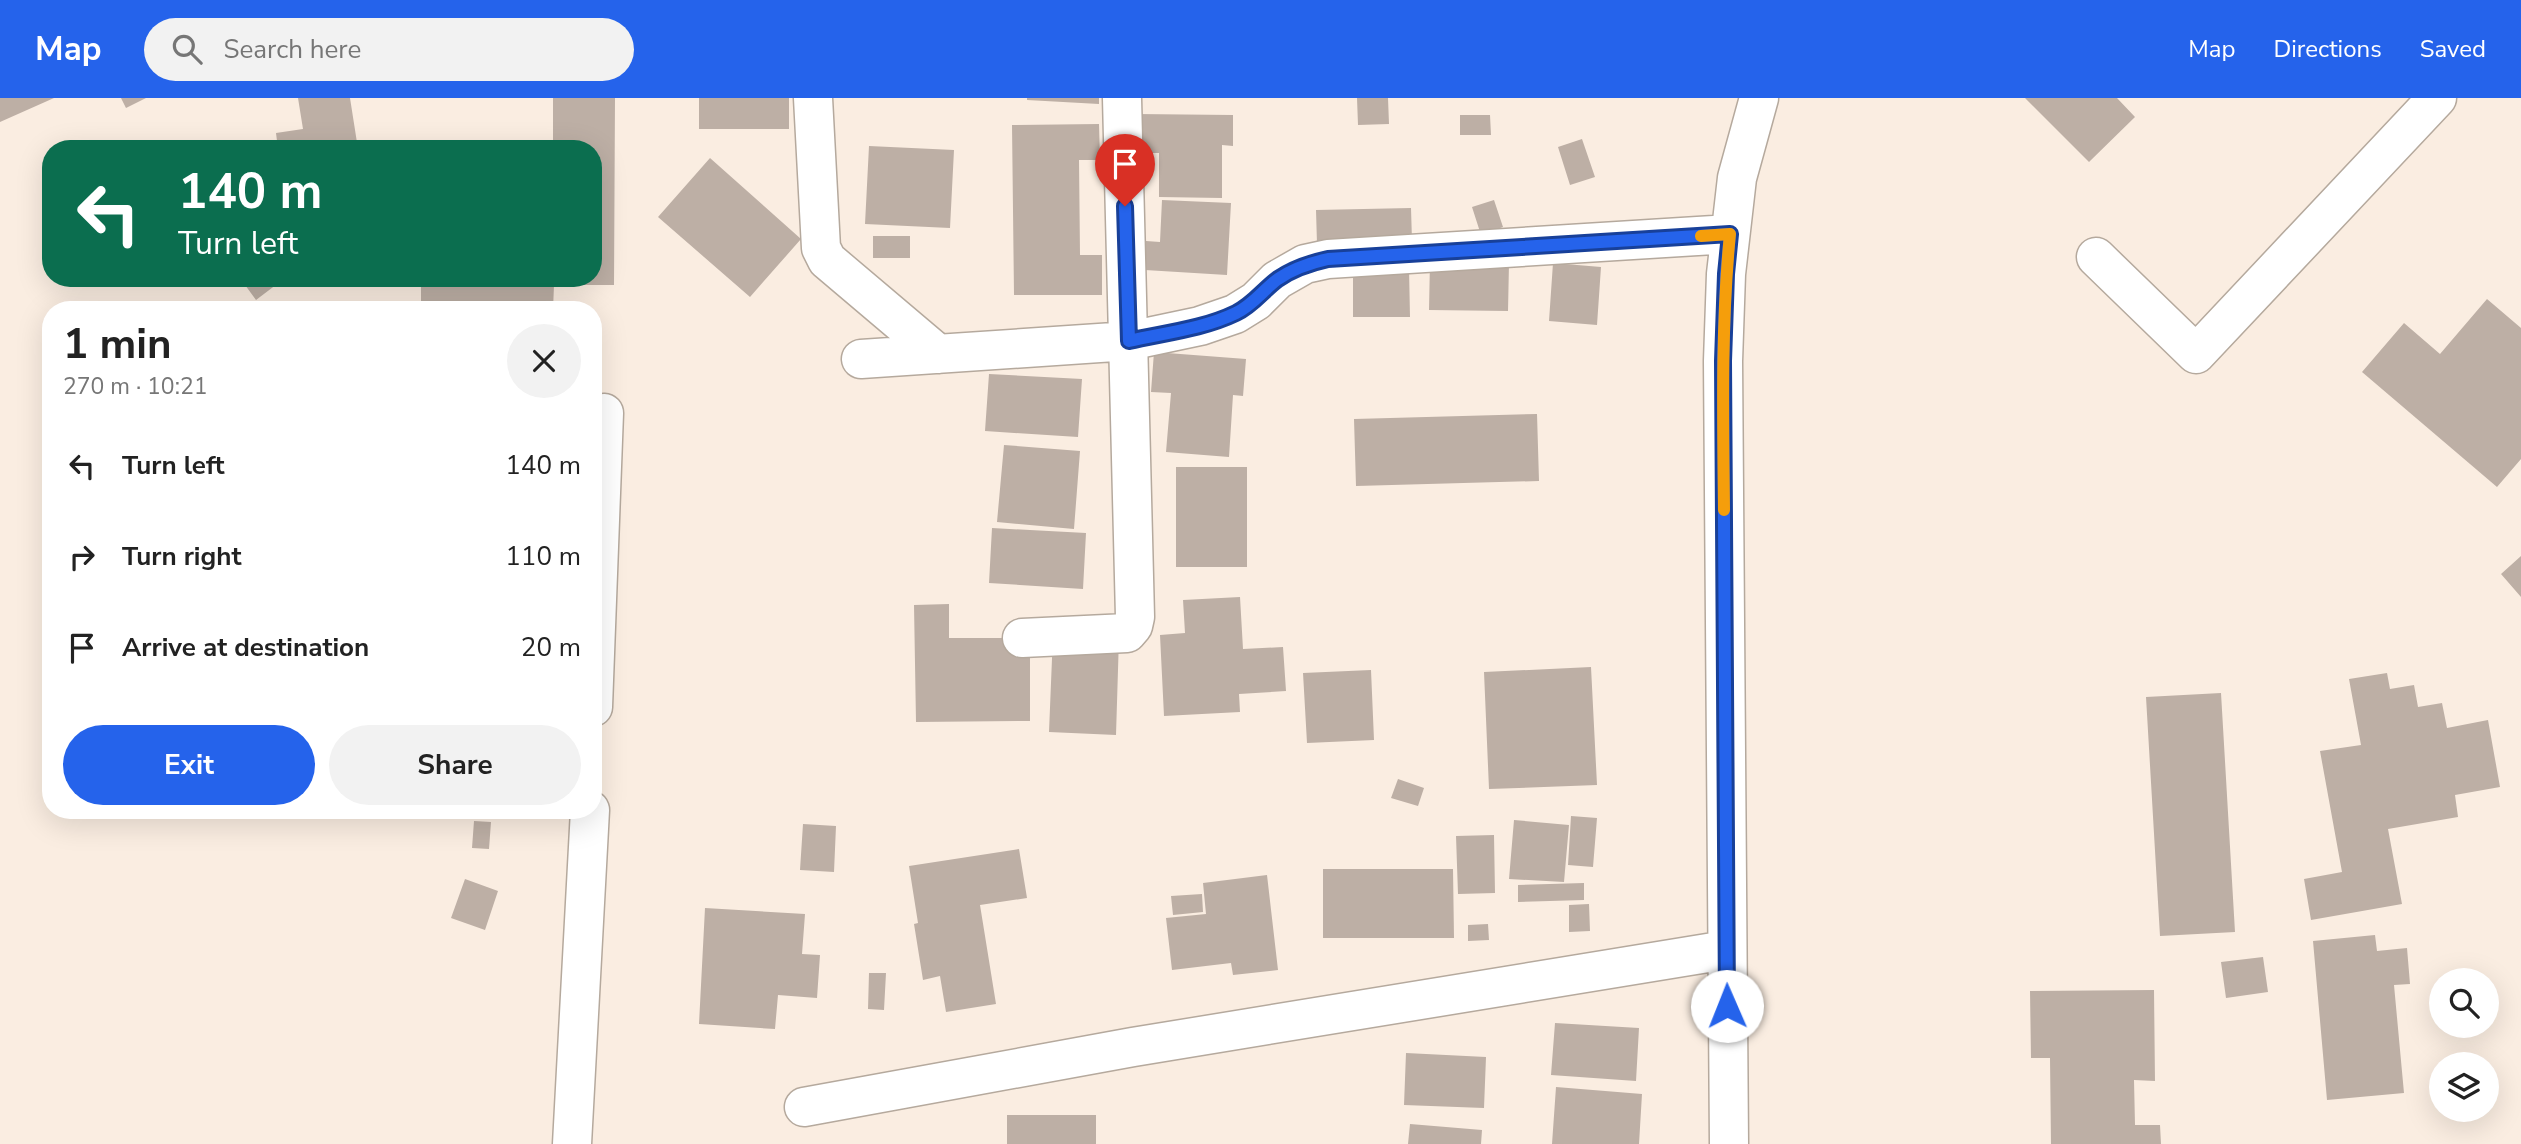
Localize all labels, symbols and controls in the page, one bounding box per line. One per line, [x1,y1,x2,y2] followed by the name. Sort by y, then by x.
[144,18,634,81] search box
[35,27,102,72] text: Map
[168,30,206,68] icon: search
[224,32,361,67] text: Search here
[2188,33,2235,65] text: Map
[2273,33,2382,65] text: Directions
[2420,33,2486,65] text: Saved
[1095,134,1155,206] pin
[1106,145,1144,183] icon: arrive
[178,158,322,225] text: 140 m
[63,168,154,259] icon: left
[178,222,298,265] text: Turn left
[63,316,172,373] text: 1 min
[507,324,581,398] button: close
[63,371,208,402] text: 270 m · 10:21
[63,447,101,485] icon: left
[122,448,225,483] text: Turn left
[505,448,581,483] text: 140 m
[63,538,101,576] icon: right
[122,539,241,574] text: Turn right
[505,539,581,574] text: 110 m
[63,629,101,667] icon: arrive
[122,630,369,665] text: Arrive at destination
[521,630,581,665] text: 20 m
[63,725,315,805] button: Exit
[329,725,581,805] button: Share
[2429,968,2499,1122] map controls
[2429,968,2499,1038] button: search
[1690,969,1764,1043] position arrow
[2429,1052,2499,1122] button: layers

